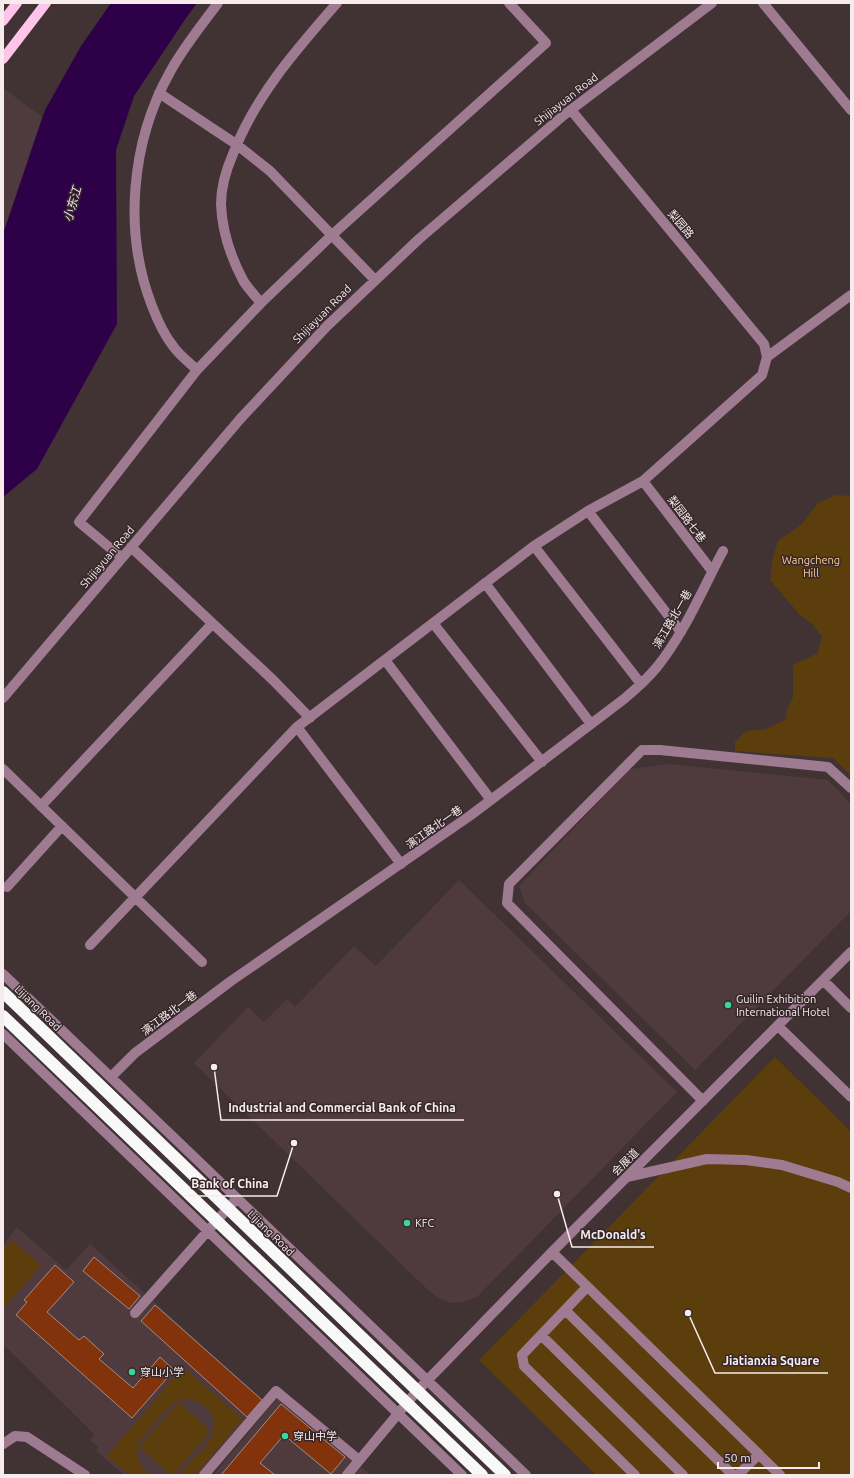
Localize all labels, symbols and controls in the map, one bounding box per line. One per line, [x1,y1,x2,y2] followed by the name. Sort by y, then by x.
[532,71,600,127] street label: Shijiayuan Road
[61,183,84,223] water label: 小东江
[666,208,696,240] street label: 梨园路
[290,282,354,346] street label: Shijiayuan Road
[666,493,708,545] street label: 梨园路七巷
[78,524,136,590] street label: Shijiayuan Road
[782,554,840,579] park label: Wangcheng Hill
[650,587,694,651] street label: 漓江路北一巷
[404,803,464,851] street label: 漓江路北一巷
[12,983,64,1033] street label: Lijiang Road
[139,988,199,1038] street label: 漓江路北一巷
[736,993,830,1018] place label: Guilin Exhibition International Hotel
[723,1000,733,1010] marker: Guilin Exhibition International Hotel
[221,1096,464,1120] callout: Industrial and Commercial Bank of China
[228,1101,456,1114] text: Industrial and Commercial Bank of China
[609,1146,641,1178] street label: 会展道
[183,1172,277,1196] callout: Bank of China
[191,1177,269,1190] text: Bank of China
[245,1208,297,1258] street label: Lijiang Road
[415,1217,434,1229] place label: KFC
[402,1218,412,1228] marker: KFC
[572,1223,654,1247] callout: McDonald's
[580,1228,646,1241] text: McDonald's
[715,1349,828,1373] callout: Jiatianxia Square
[723,1354,819,1367] text: Jiatianxia Square
[140,1366,184,1378] place label: 穿山小学
[127,1367,137,1377] marker: 穿山小学
[293,1430,337,1442] place label: 穿山中学
[280,1431,290,1441] marker: 穿山中学
[718,1444,819,1470] scale bar
[724,1451,751,1464] text: 50 m

